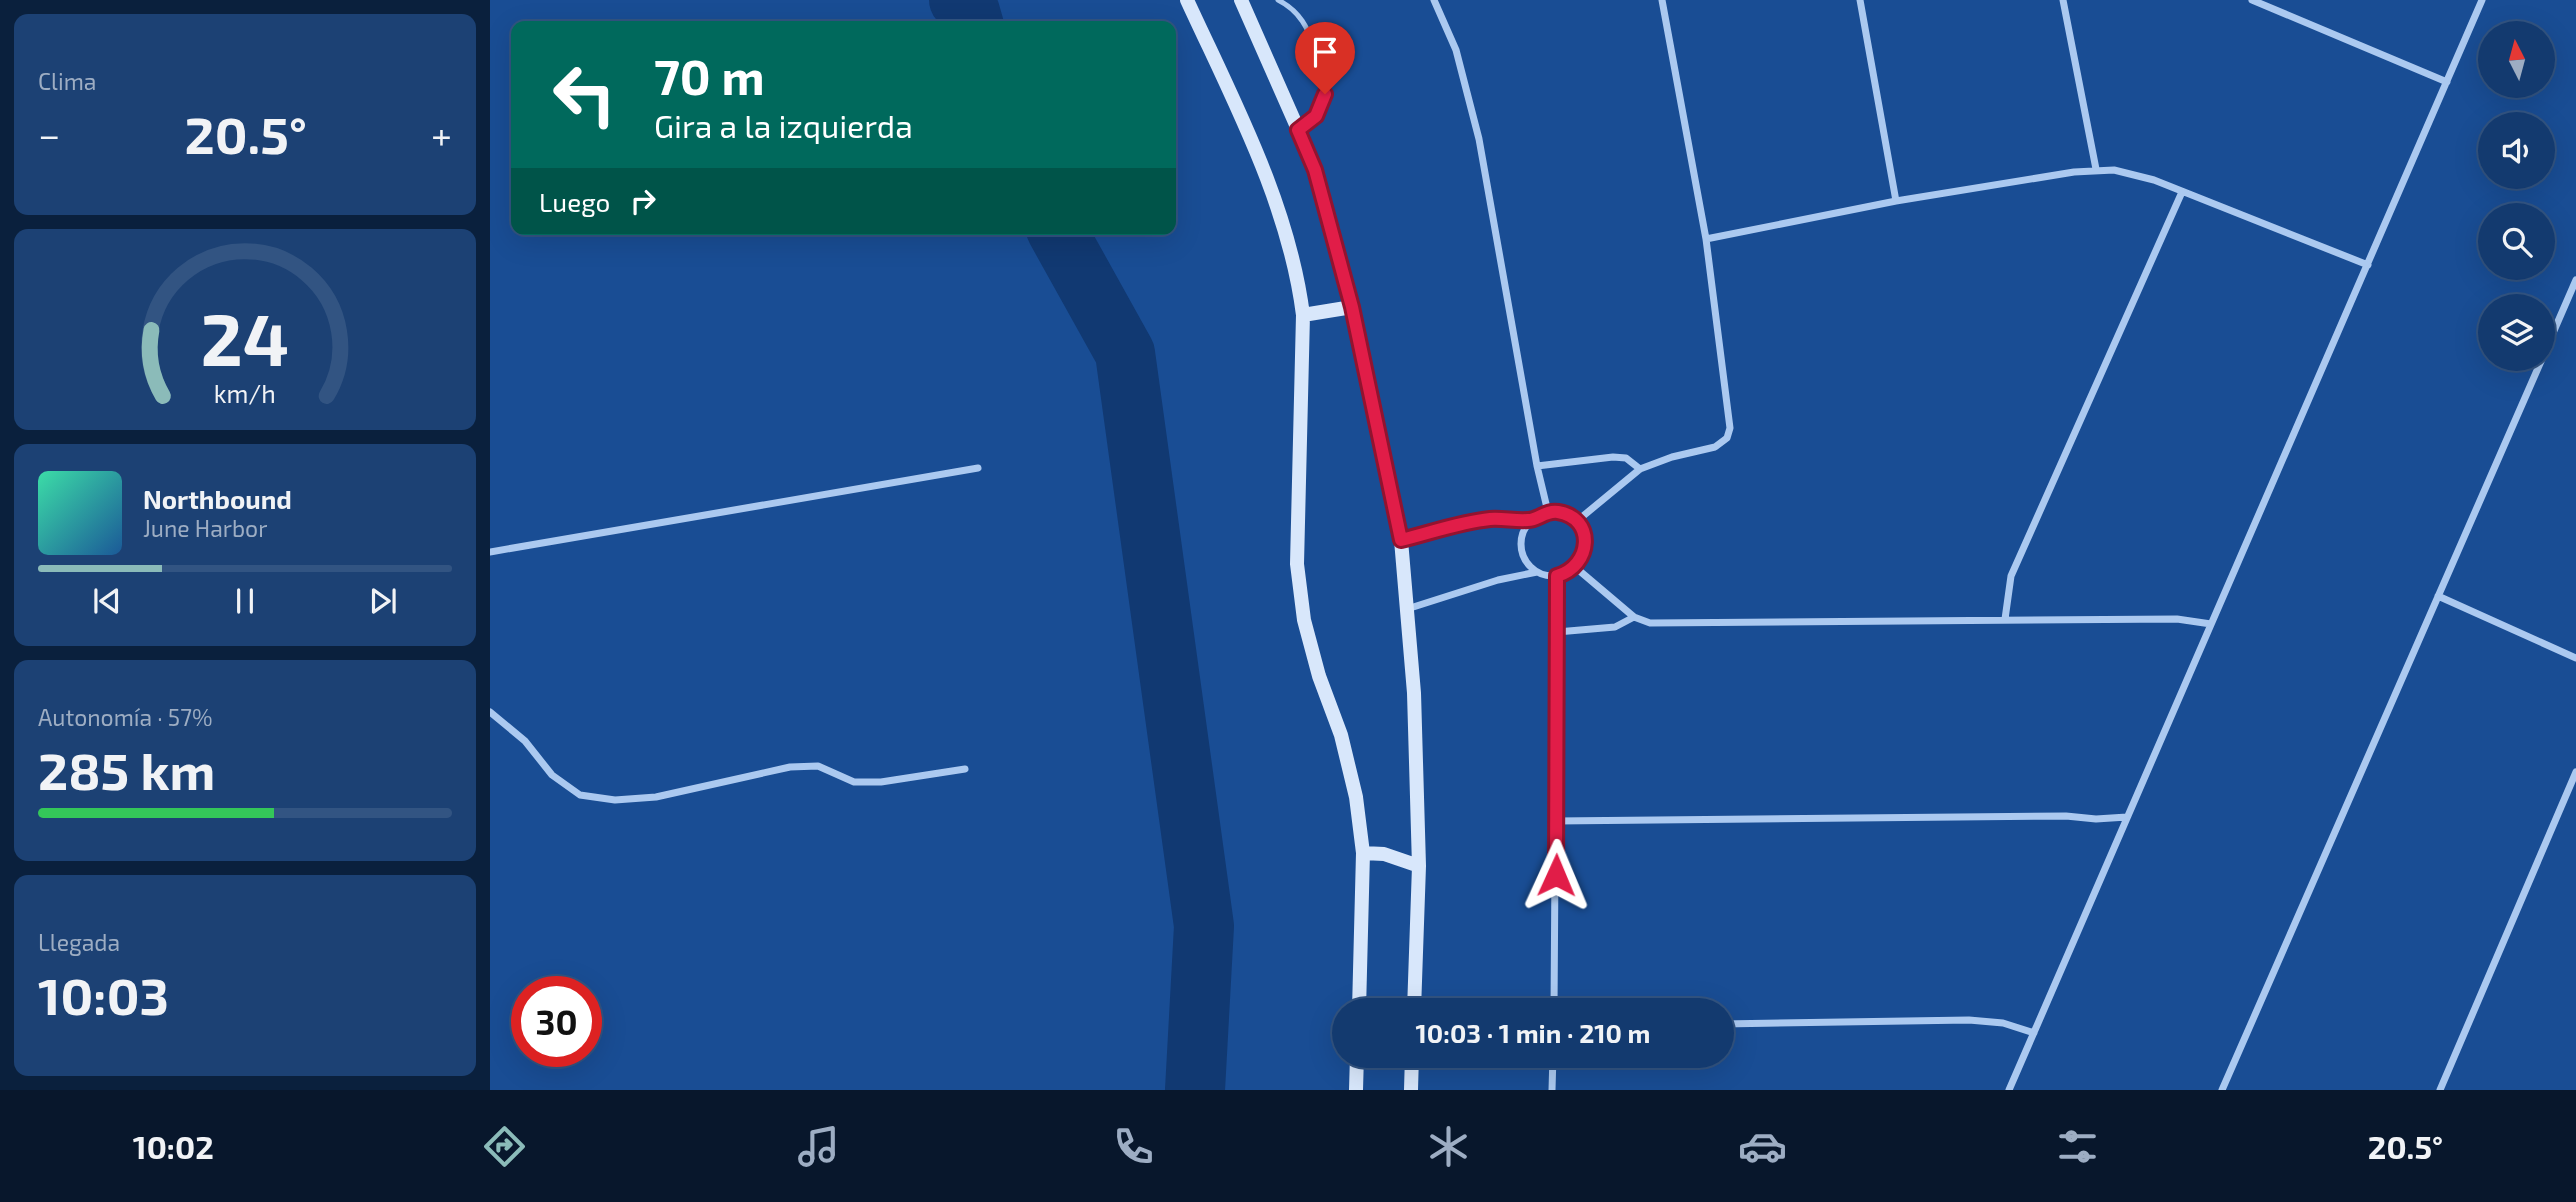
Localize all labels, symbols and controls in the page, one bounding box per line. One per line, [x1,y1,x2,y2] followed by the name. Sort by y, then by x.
[2478,21,2555,98] north arrow
[2478,21,2555,371] map controls
[1295,22,1355,94] pin
[1306,33,1344,71] icon: arrive
[654,46,765,105] text: 70 m
[539,49,630,140] icon: left
[38,67,96,95] text: Clima
[184,102,307,164] text: 20.5°
[654,106,913,144] text: Gira a la izquierda
[38,111,60,157] text: −
[431,111,452,157] text: +
[2478,112,2555,189] button: sound
[624,182,662,220] icon: right
[539,186,610,217] text: Luego
[2478,203,2555,280] button: search
[201,293,289,381] text: 24
[2478,294,2555,371] button: layers
[214,378,276,408] text: km/h
[143,483,292,514] text: Northbound
[143,514,267,542] text: June Harbor
[88,582,126,620] icon: previous
[226,582,264,620] icon: pause
[364,582,402,620] icon: next
[38,703,213,731] text: Autonomía · 57%
[38,738,215,800] text: 285 km
[1519,838,1593,912] position arrow
[38,928,120,956] text: Llegada
[38,963,169,1025] text: 10:03
[511,976,602,1067] speed limit sign: 30
[1416,1017,1650,1048] text: 10:03 · 1 min · 210 m
[480,1122,529,1171] icon: directions
[794,1122,843,1171] icon: music
[1109,1122,1158,1171] icon: phone
[1424,1122,1473,1171] icon: climate
[1738,1122,1787,1171] icon: car
[2053,1122,2102,1171] icon: filters
[133,1127,214,1165] text: 10:02
[2368,1127,2443,1165] text: 20.5°

